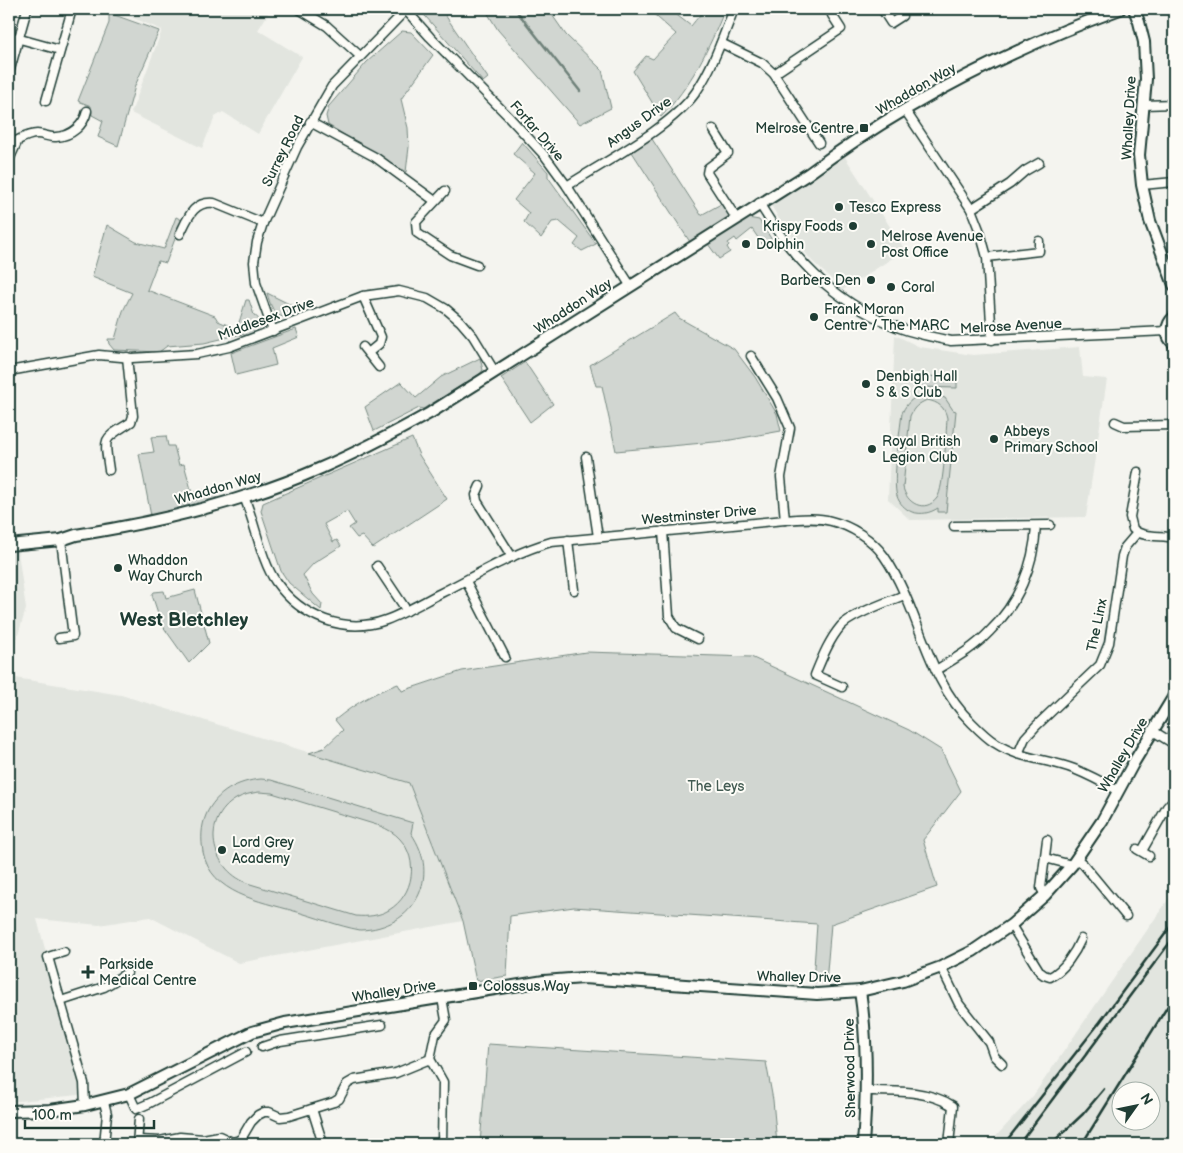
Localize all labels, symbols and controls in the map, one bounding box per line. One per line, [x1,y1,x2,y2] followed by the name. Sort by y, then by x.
[873,59,959,119] street label: Whaddon Way
[1118,75,1140,161] street label: Whalley Drive
[603,93,675,151] street label: Angus Drive
[506,97,568,165] street label: Forfar Drive
[258,113,308,189] street label: Surrey Road
[755,120,854,137] place label: Melrose Centre
[858,122,870,134] marker: Melrose Centre
[849,199,941,216] place label: Tesco Express
[833,201,845,213] marker: Tesco Express
[763,218,843,235] place label: Krispy Foods
[847,220,859,232] marker: Krispy Foods
[881,228,983,261] place label: Melrose Avenue Post Office
[756,236,804,253] place label: Dolphin
[740,238,752,250] marker: Dolphin
[865,238,877,250] marker: Melrose Avenue Post Office
[780,272,861,289] place label: Barbers Den
[531,274,616,337] street label: Whaddon Way
[865,274,877,286] marker: Barbers Den
[901,279,935,296] place label: Coral
[885,281,897,293] marker: Coral
[216,294,316,344] street label: Middlesex Drive
[824,301,949,334] place label: Frank Moran Centre / The MARC
[808,311,820,323] marker: Frank Moran Centre / The MARC
[960,315,1062,337] street label: Melrose Avenue
[876,368,958,401] place label: Denbigh Hall S & S Club
[860,378,872,390] marker: Denbigh Hall S & S Club
[1004,423,1098,456] place label: Abbeys Primary School
[882,433,961,466] place label: Royal British Legion Club
[988,433,1000,445] marker: Abbeys Primary School
[866,443,878,455] marker: Royal British Legion Club
[173,467,264,508] street label: Whaddon Way
[641,502,757,528] street label: Westminster Drive
[128,552,203,585] place label: Whaddon Way Church
[112,562,124,574] marker: Whaddon Way Church
[1083,597,1111,653] street label: The Linx
[120,609,249,632] district label: West Bletchley
[1095,714,1151,796] street label: Whalley Drive
[688,778,744,795] park label: The Leys
[232,834,295,867] place label: Lord Grey Academy
[216,844,228,856] marker: Lord Grey Academy
[99,956,196,989] place label: Parkside Medical Centre
[81,965,95,979] marker: Parkside Medical Centre
[757,968,841,986] street label: Whalley Drive
[351,976,437,1006] street label: Whalley Drive
[483,978,571,995] place label: Colossus Way
[467,980,479,992] marker: Colossus Way
[841,1018,859,1118] street label: Sherwood Drive
[1110,1080,1160,1130] north arrow
[1136,1090,1156,1108] text: N
[25,1098,154,1130] scale bar
[32,1106,72,1125] text: 100 m

